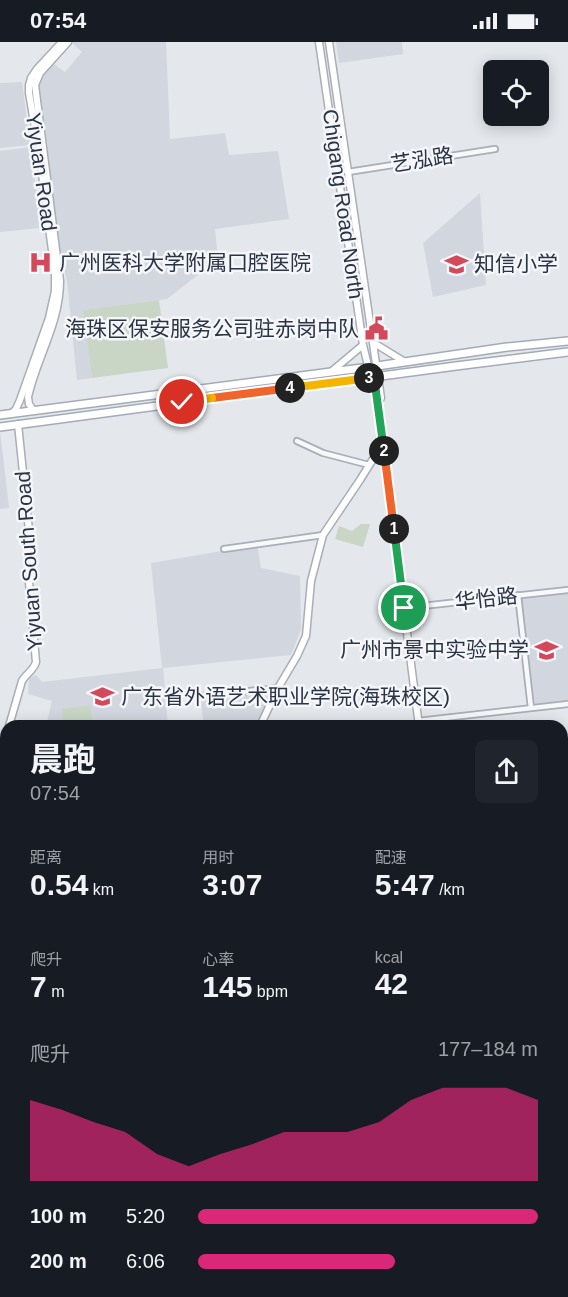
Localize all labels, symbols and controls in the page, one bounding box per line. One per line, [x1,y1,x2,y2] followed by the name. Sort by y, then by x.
[30,8,86,33] text: 07:54
[483,60,549,126] map controls
[483,60,549,126] button: locate
[319,108,368,300] street label: Chigang Road North
[22,111,61,233] street label: Yiyuan Road
[389,143,455,176] street label: 艺泓路
[28,250,54,276] hospital icon: 广州医科大学附属口腔医院
[59,251,311,274] place label: 广州医科大学附属口腔医院
[443,251,469,277] school or university icon: 知信小学
[474,252,558,275] place label: 知信小学
[364,316,390,342] public building icon: 海珠区保安服务公司驻赤岗中队
[65,317,359,340] place label: 海珠区保安服务公司驻赤岗中队
[354,363,384,393] pin: 3
[365,369,373,386] text: 3
[275,373,305,403] pin: 4
[156,376,207,427] pin
[286,379,294,396] text: 4
[165,385,198,418] icon: check
[369,436,399,466] pin: 2
[380,442,388,459] text: 2
[11,470,46,652] street label: Yiyuan South Road
[379,514,409,544] pin: 1
[390,520,398,537] text: 1
[378,582,429,633] pin
[453,584,518,613] street label: 华怡路
[387,591,420,624] icon: arrive
[534,637,560,663] school or university icon: 广州市景中实验中学
[340,638,529,661] place label: 广州市景中实验中学
[90,684,116,710] school or university icon: 广东省外语艺术职业学院(海珠校区)
[121,685,450,708] place label: 广东省外语艺术职业学院(海珠校区)
[475,740,538,803] button: share
[30,741,96,778] text: 晨跑
[30,782,80,804] text: 07:54
[30,849,62,866] text: 距离
[202,849,234,866] text: 用时
[375,849,407,866] text: 配速
[30,868,88,901] text: 0.54
[202,868,262,901] text: 3:07
[375,868,435,901] text: 5:47
[88,881,114,898] text: km
[435,881,465,898] text: /km
[375,949,403,966] text: kcal
[30,951,62,968] text: 爬升
[202,951,234,968] text: 心率
[375,967,408,1000] text: 42
[30,970,47,1003] text: 7
[202,970,252,1003] text: 145
[47,983,64,1000] text: m
[252,983,288,1000] text: bpm
[438,1038,538,1060] text: 177–184 m
[30,1043,70,1065] text: 爬升
[30,1205,87,1227] text: 100 m
[126,1205,165,1227] text: 5:20
[30,1250,87,1272] text: 200 m
[126,1250,165,1272] text: 6:06

